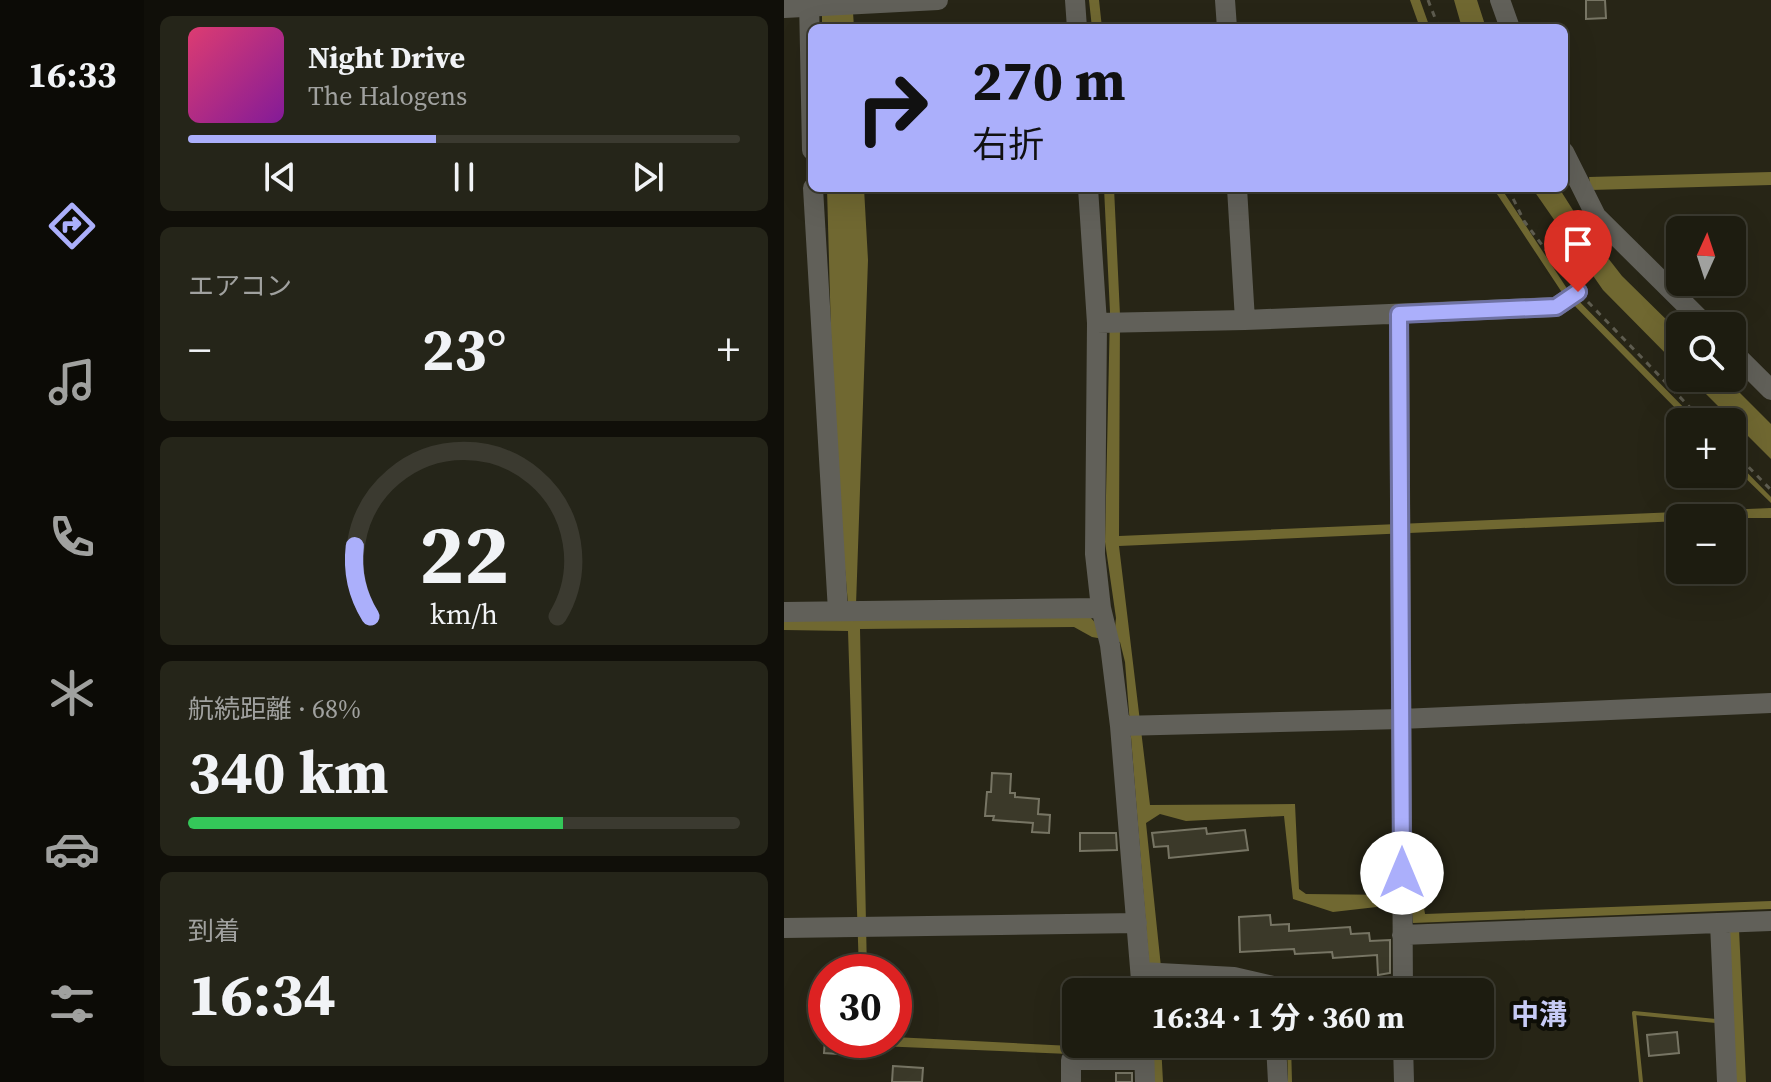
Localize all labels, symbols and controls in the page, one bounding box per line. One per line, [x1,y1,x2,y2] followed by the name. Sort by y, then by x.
[308,37,465,78] text: Night Drive
[972,42,1126,119] text: 270 m
[28,50,116,99] text: 16:33
[840,56,944,160] icon: right
[308,78,467,114] text: The Halogens
[972,120,1044,169] text: 右折
[258,155,302,199] icon: previous
[442,155,486,199] icon: pause
[626,155,670,199] icon: next
[44,198,100,254] icon: directions
[1544,210,1612,292] pin
[1666,216,1746,296] north arrow
[1666,216,1746,584] map controls
[1556,222,1600,266] icon: arrive
[188,268,292,304] text: エアコン
[422,308,506,390] text: 23°
[1666,312,1746,392] button: search
[188,319,211,380] text: −
[717,319,740,380] text: +
[44,354,100,410] icon: music
[1666,408,1746,488] button: +
[419,497,509,611] text: 22
[1666,504,1746,584] button: −
[44,509,100,565] icon: phone
[430,594,498,634] text: km/h
[44,665,100,721] icon: climate
[188,691,361,727] text: 航続距離 · 68%
[188,731,389,813] text: 340 km
[44,821,100,877] icon: car
[1360,831,1444,915] position arrow
[188,913,240,949] text: 到着
[188,953,336,1035] text: 16:34
[808,954,912,1058] speed limit sign: 30
[44,976,100,1032] icon: filters
[1511,995,1567,1033] district label: 中溝
[1152,997,1404,1038] text: 16:34 · 1 分 · 360 m

